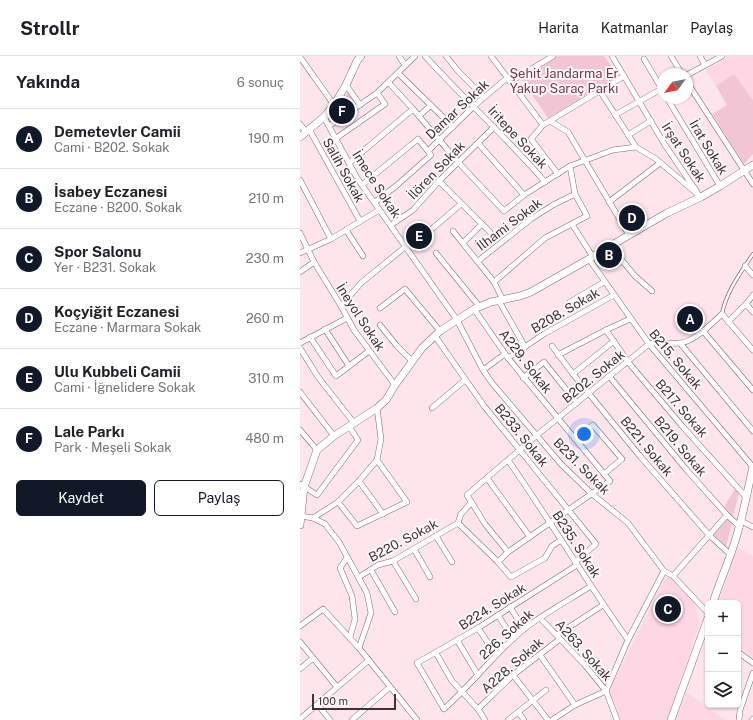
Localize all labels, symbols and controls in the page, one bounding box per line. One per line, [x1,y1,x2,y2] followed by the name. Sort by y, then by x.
[20,17,79,39] text: Strollr
[538,20,579,36] text: Harita
[601,20,668,36] text: Katmanlar
[690,20,733,36] text: Paylaş
[509,66,619,96] park label: Şehit Jandarma Er Yakup Saraç Parkı
[657,68,693,104] north arrow
[16,72,80,92] text: Yakında
[237,75,284,90] text: 6 sonuç
[423,76,492,142] street label: Damar Sokak
[329,96,355,126] pin: F
[485,103,550,172] street label: İritepe Sokak
[686,117,731,177] street label: İrat Sokak
[659,120,708,185] street label: İrşat Sokak
[54,123,181,140] text: Demetevler Camii
[24,131,34,146] text: A
[248,131,284,146] text: 190 m
[320,135,367,205] street label: Salih Sokak
[405,138,468,203] street label: İlören Sokak
[54,140,170,155] text: Cami · B202. Sokak
[349,148,404,221] street label: İmece Sokak
[54,183,167,200] text: İsabey Eczanesi
[25,191,33,206] text: B
[249,191,284,206] text: 210 m
[474,195,545,254] street label: İlhami Sokak
[54,200,182,215] text: Eczane · B200. Sokak
[619,203,645,233] pin: D
[406,221,432,251] pin: E
[596,240,622,270] pin: B
[54,243,141,260] text: Spor Salonu
[24,251,34,266] text: C
[246,251,284,266] text: 230 m
[54,260,156,275] text: Yer · B231. Sokak
[333,281,388,354] street label: İneyol Sokak
[528,285,602,336] street label: B208. Sokak
[54,303,179,320] text: Koçyiğit Eczanesi
[677,304,703,334] pin: A
[24,311,34,326] text: D
[246,311,284,326] text: 260 m
[54,320,201,335] text: Eczane · Marmara Sokak
[646,326,705,392] street label: B215. Sokak
[496,327,555,396] street label: A229. Sokak
[559,347,628,406] street label: B202. Sokak
[54,363,181,380] text: Ulu Kubbeli Camii
[25,371,33,386] text: E
[248,371,284,386] text: 310 m
[652,376,711,440] street label: B217. Sokak
[54,380,195,395] text: Cami · İğnelidere Sokak
[492,401,551,470] street label: B233. Sokak
[617,413,676,479] street label: B221. Sokak
[651,413,710,479] street label: B219. Sokak
[54,423,124,440] text: Lale Parkı
[574,424,594,444] your location
[25,431,33,446] text: F
[245,431,284,446] text: 480 m
[550,435,613,498] street label: B231. Sokak
[54,440,171,455] text: Park · Meşeli Sokak
[16,480,146,516] button: Kaydet
[154,480,284,516] button: Paylaş
[549,508,604,581] street label: B235. Sokak
[366,516,440,565] street label: B220. Sokak
[456,580,528,633] street label: B224. Sokak
[655,594,681,624] pin: C
[705,600,741,708] map controls
[705,600,741,636] button: +
[476,606,536,662] street label: 226. Sokak
[552,617,615,684] street label: A263. Sokak
[478,635,546,696] street label: A228. Sokak
[705,636,741,672] button: −
[705,672,741,708] button: layers
[312,692,396,711] scale bar
[318,695,348,707] text: 100 m

